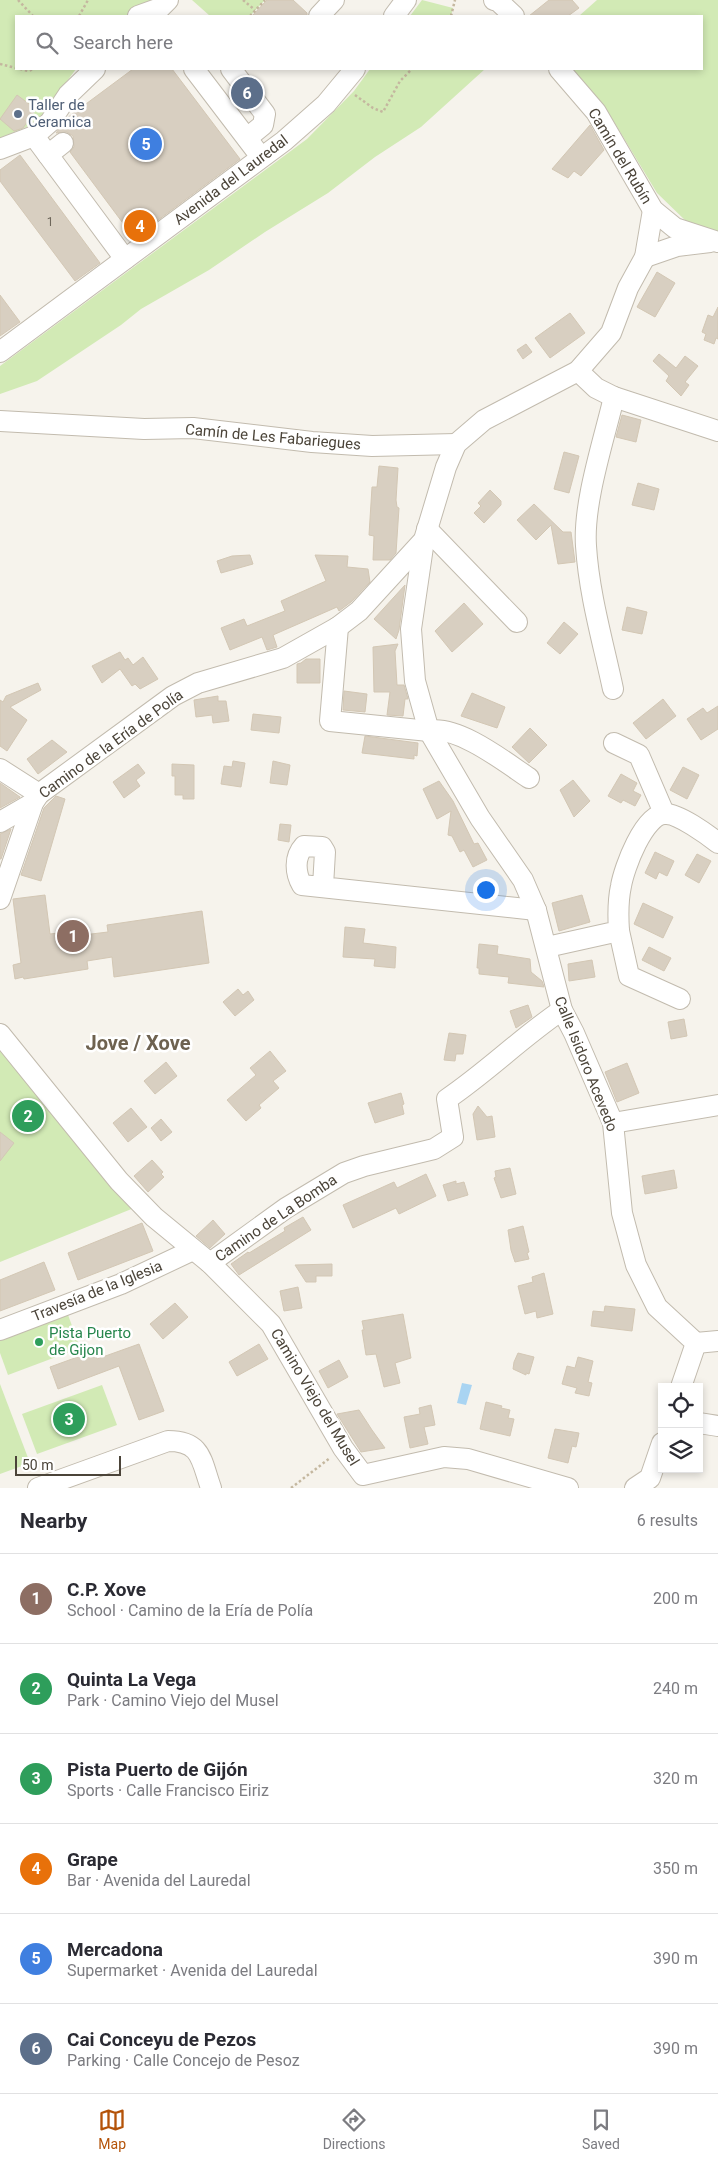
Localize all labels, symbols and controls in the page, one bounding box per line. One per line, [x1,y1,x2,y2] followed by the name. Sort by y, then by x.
[15,15,703,70] search box
[33,29,61,57] icon: search
[73,31,173,54] text: Search here
[231,74,263,112] pin: 6
[28,96,91,131] place label: Taller de Ceramica
[584,105,656,207] street label: Camín del Rubín
[12,108,24,120] marker: Taller de Ceramica
[130,125,162,163] pin: 5
[170,131,292,229] street label: Avenida del Lauredal
[124,207,156,245] pin: 4
[47,215,53,229] house number: 1
[184,420,362,454] street label: Camín de Les Fabariegues
[35,686,187,802] street label: Camino de la Ería de Polía
[473,877,499,903] your location
[57,917,89,955] pin: 1
[551,994,621,1134] street label: Calle Isidoro Acevedo
[86,1031,191,1055] district label: Jove / Xove
[12,1097,44,1135] pin: 2
[212,1171,340,1265] street label: Camino de La Bomba
[29,1257,165,1325] street label: Travesía de la Iglesia
[49,1324,131,1359] place label: Pista Puerto de Gijon
[267,1325,363,1469] street label: Camino Viejo del Musel
[33,1336,45,1348] marker: Pista Puerto de Gijon
[658,1383,703,1473] map controls
[658,1383,703,1428] button: locate
[53,1400,85,1438] pin: 3
[658,1428,703,1473] button: layers
[15,1453,121,1476] scale bar
[22,1457,54,1473] text: 50 m
[20,1509,87,1533] text: Nearby
[637,1511,698,1530] text: 6 results
[67,1578,146,1601] text: C.P. Xove
[31,1589,41,1608] text: 1
[653,1589,698,1608] text: 200 m
[67,1601,313,1620] text: School · Camino de la Ería de Polía
[67,1668,196,1691] text: Quinta La Vega
[31,1679,41,1698] text: 2
[653,1679,698,1698] text: 240 m
[67,1691,279,1710] text: Park · Camino Viejo del Musel
[67,1758,248,1781] text: Pista Puerto de Gijón
[31,1769,41,1788] text: 3
[653,1769,698,1788] text: 320 m
[67,1781,269,1800] text: Sports · Calle Francisco Eiriz
[67,1848,118,1871] text: Grape
[31,1859,41,1878] text: 4
[653,1859,698,1878] text: 350 m
[67,1871,251,1890] text: Bar · Avenida del Lauredal
[67,1938,163,1961] text: Mercadona
[31,1949,41,1968] text: 5
[653,1949,698,1968] text: 390 m
[67,1961,318,1980] text: Supermarket · Avenida del Lauredal
[67,2028,256,2051] text: Cai Conceyu de Pezos
[31,2039,41,2058] text: 6
[653,2039,698,2058] text: 390 m
[67,2051,300,2070] text: Parking · Calle Concejo de Pesoz
[98,2106,126,2152] tab: Map
[323,2106,386,2152] tab: Directions
[582,2106,620,2152] tab: Saved

